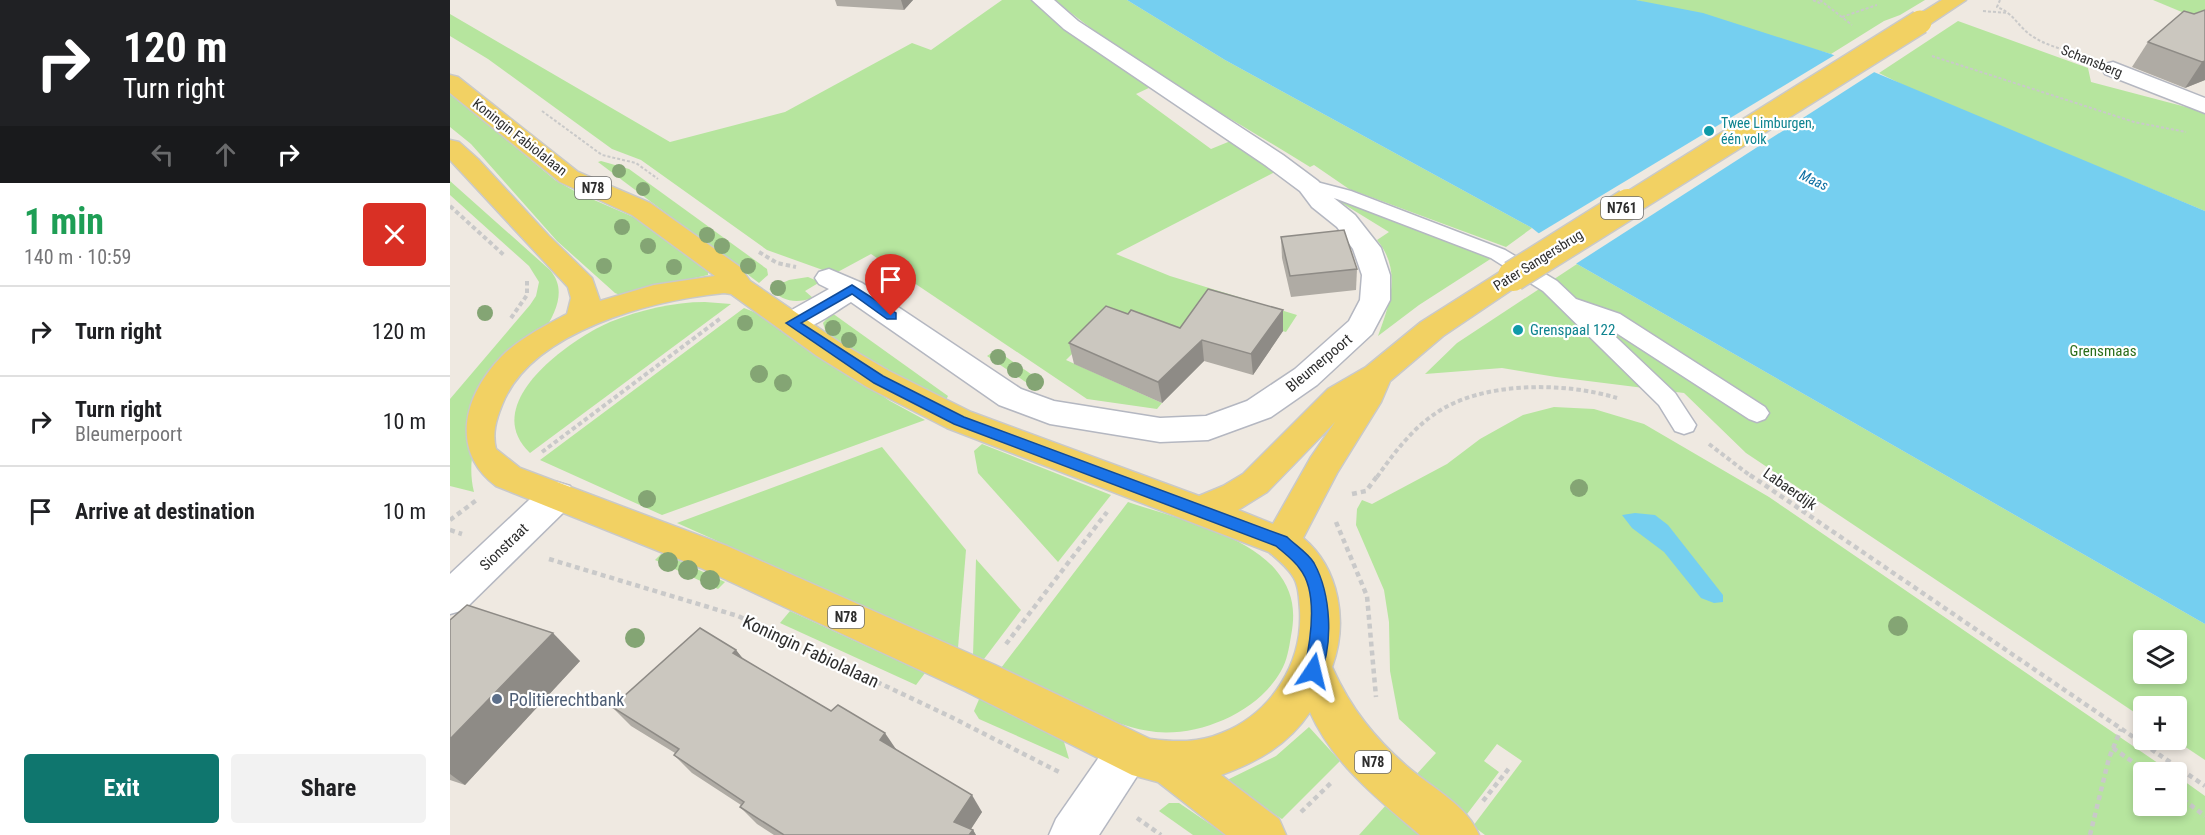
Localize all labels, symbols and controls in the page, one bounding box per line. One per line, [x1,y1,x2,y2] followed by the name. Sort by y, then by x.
[123,23,228,72] text: 120 m
[24,24,102,102] icon: right
[2059,41,2125,81] street label: Schansberg
[123,73,225,105] text: Turn right
[470,95,570,179] street label: Koningin Fabiolalaan
[1721,115,1815,147] place label: Twee Limburgen, één volk
[1702,124,1716,138] marker: Twee Limburgen, één volk
[146,138,179,171] icon: left
[209,138,242,171] icon: ahead
[272,138,305,171] icon: right
[1797,167,1831,193] water label: Maas
[575,177,611,199] road number: N78
[1601,197,1643,219] road number: N761
[24,201,104,243] text: 1 min
[363,203,426,266] button: close
[1490,226,1586,294] street label: Pater Sangersbrug
[24,245,131,269] text: 140 m · 10:59
[865,254,916,316] pin
[874,263,907,296] icon: arrive
[24,315,57,348] icon: right
[75,319,162,344] text: Turn right
[372,319,426,344] text: 120 m
[1530,321,1615,339] place label: Grenspaal 122
[1511,323,1525,337] marker: Grenspaal 122
[1282,330,1356,396] street label: Bleumerpoort
[2070,342,2137,360] park label: Grensmaas
[75,397,162,422] text: Turn right
[24,405,57,438] icon: right
[383,409,426,434] text: 10 m
[75,422,183,446] text: Bleumerpoort
[1760,464,1820,514] street label: Labaerdijk
[24,495,57,528] icon: arrive
[75,499,255,524] text: Arrive at destination
[383,499,426,524] text: 10 m
[476,520,532,574] street label: Sionstraat
[828,606,864,628] road number: N78
[740,610,882,692] street label: Koningin Fabiolalaan
[2133,630,2187,816] map controls
[2133,630,2187,684] button: layers
[1281,639,1345,703] position arrow
[509,689,624,710] place label: Politierechtbank
[490,692,504,706] marker: Politierechtbank
[2133,696,2187,750] button: +
[1355,751,1391,773] road number: N78
[24,754,219,823] button: Exit
[231,754,426,823] button: Share
[2133,762,2187,816] button: −

